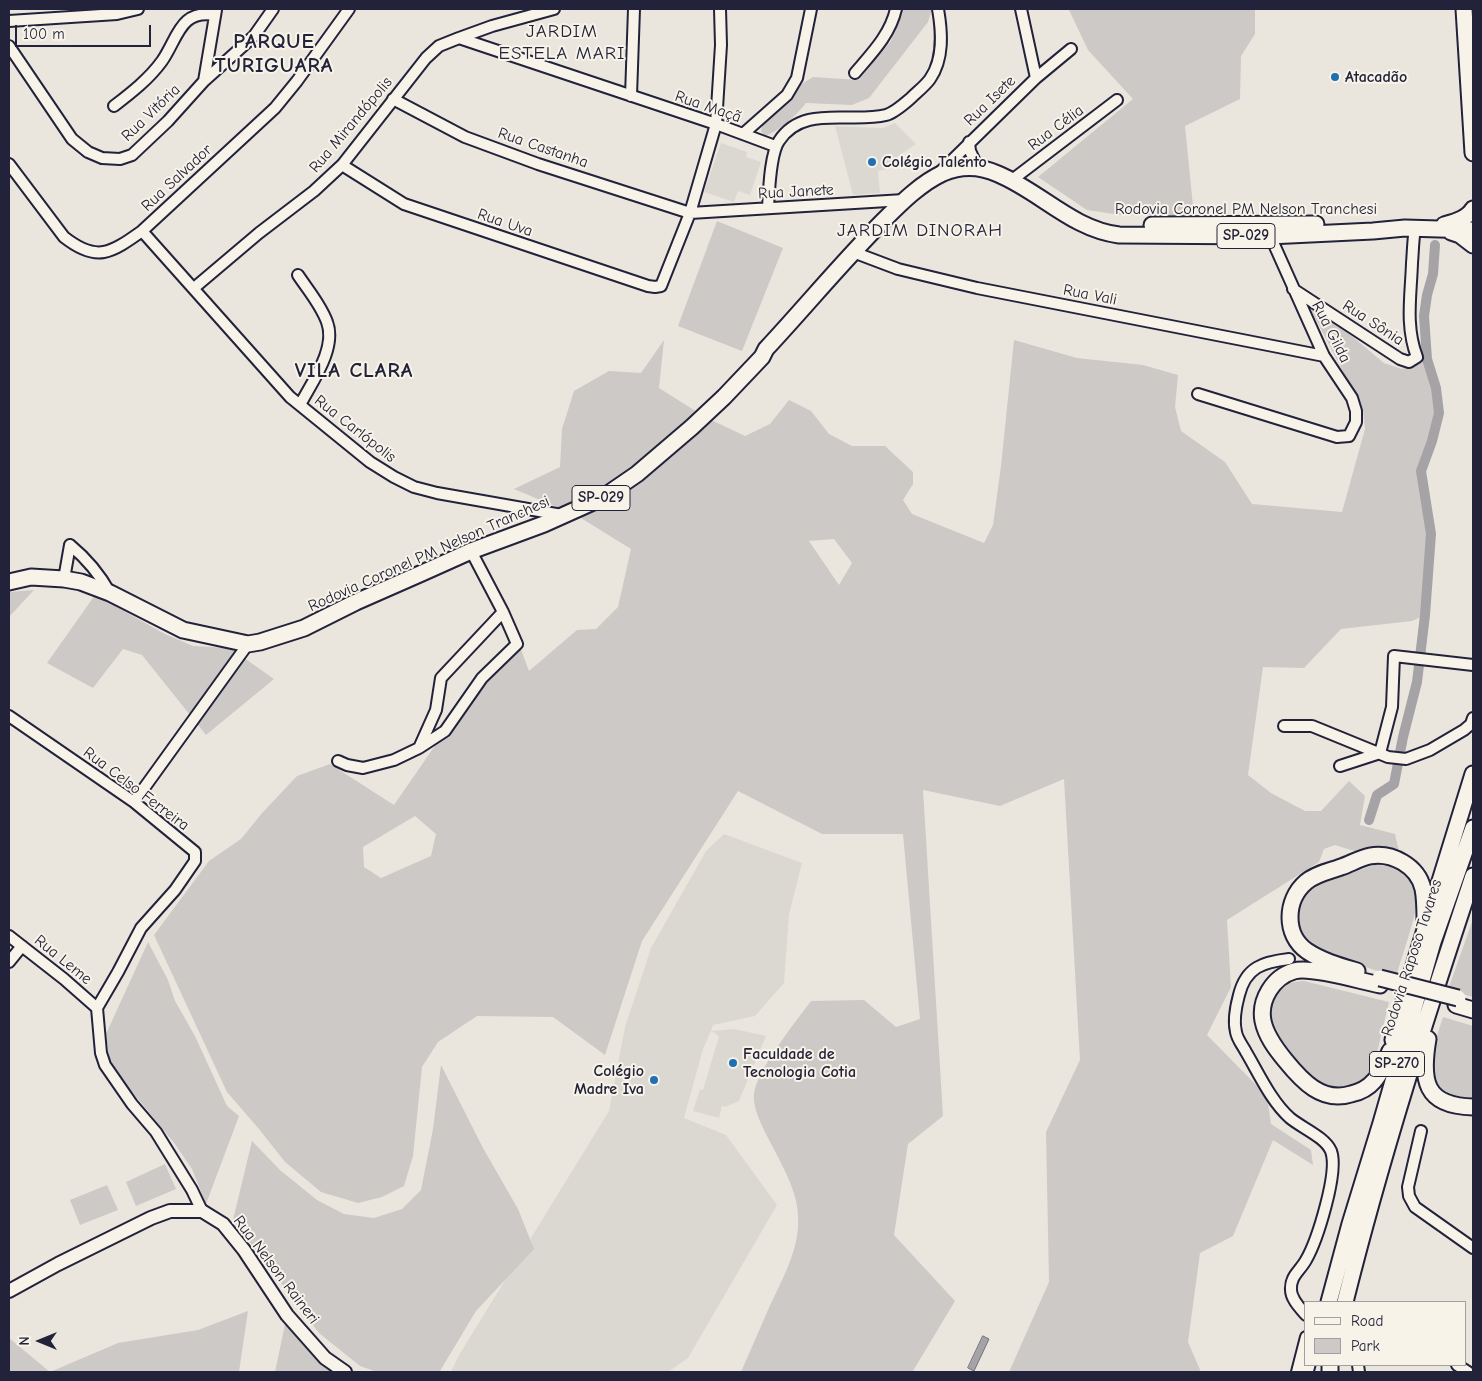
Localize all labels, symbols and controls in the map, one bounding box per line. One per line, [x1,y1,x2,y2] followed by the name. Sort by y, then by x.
[18,15,154,47] scale bar
[497,21,627,65] district label: JARDIM ESTELA MARI
[23,25,65,43] text: 100 m
[214,29,334,79] district label: PARQUE TURIGUARA
[1345,67,1407,87] place label: Atacadão
[1329,71,1341,83] marker: Atacadão
[960,72,1020,130] street label: Rua Isete
[305,73,397,177] street label: Rua Mirandópolis
[118,80,184,146] street label: Rua Vitória
[672,87,744,127] street label: Rua Maçã
[1024,101,1088,155] street label: Rua Célia
[495,124,591,172] street label: Rua Castanha
[138,140,216,216] street label: Rua Salvador
[882,152,987,172] place label: Colégio Talento
[866,156,878,168] marker: Colégio Talento
[758,180,834,204] street label: Rua Janete
[1115,199,1377,219] street label: Rodovia Coronel PM Nelson Tranchesi
[475,205,535,241] street label: Rua Uva
[835,220,1005,242] district label: JARDIM DINORAH
[1217,224,1275,248] road number: SP-029
[1061,280,1119,310] street label: Rua Vali
[1339,296,1407,350] street label: Rua Sônia
[1307,298,1355,366] street label: Rua Gilda
[294,358,414,384] district label: VILA CLARA
[310,391,400,467] street label: Rua Carlópolis
[572,486,630,510] road number: SP-029
[305,492,553,616] street label: Rodovia Coronel PM Nelson Tranchesi
[79,743,193,835] street label: Rua Celso Ferreira
[1378,877,1446,1039] street label: Rodovia Raposo Tavares
[30,931,96,989] street label: Rua Leme
[743,1044,856,1082] place label: Faculdade de Tecnologia Cotia
[1370,1052,1424,1076] road number: SP-270
[727,1057,739,1069] marker: Faculdade de Tecnologia Cotia
[574,1061,644,1099] place label: Colégio Madre Iva
[648,1074,660,1086] marker: Colégio Madre Iva
[229,1212,323,1328] street label: Rua Nelson Raineri
[1304,1301,1467,1366] legend
[1351,1312,1383,1330] text: Road
[15,1316,65,1366] north arrow
[16,1336,33,1346] text: N
[1351,1337,1380,1355] text: Park

